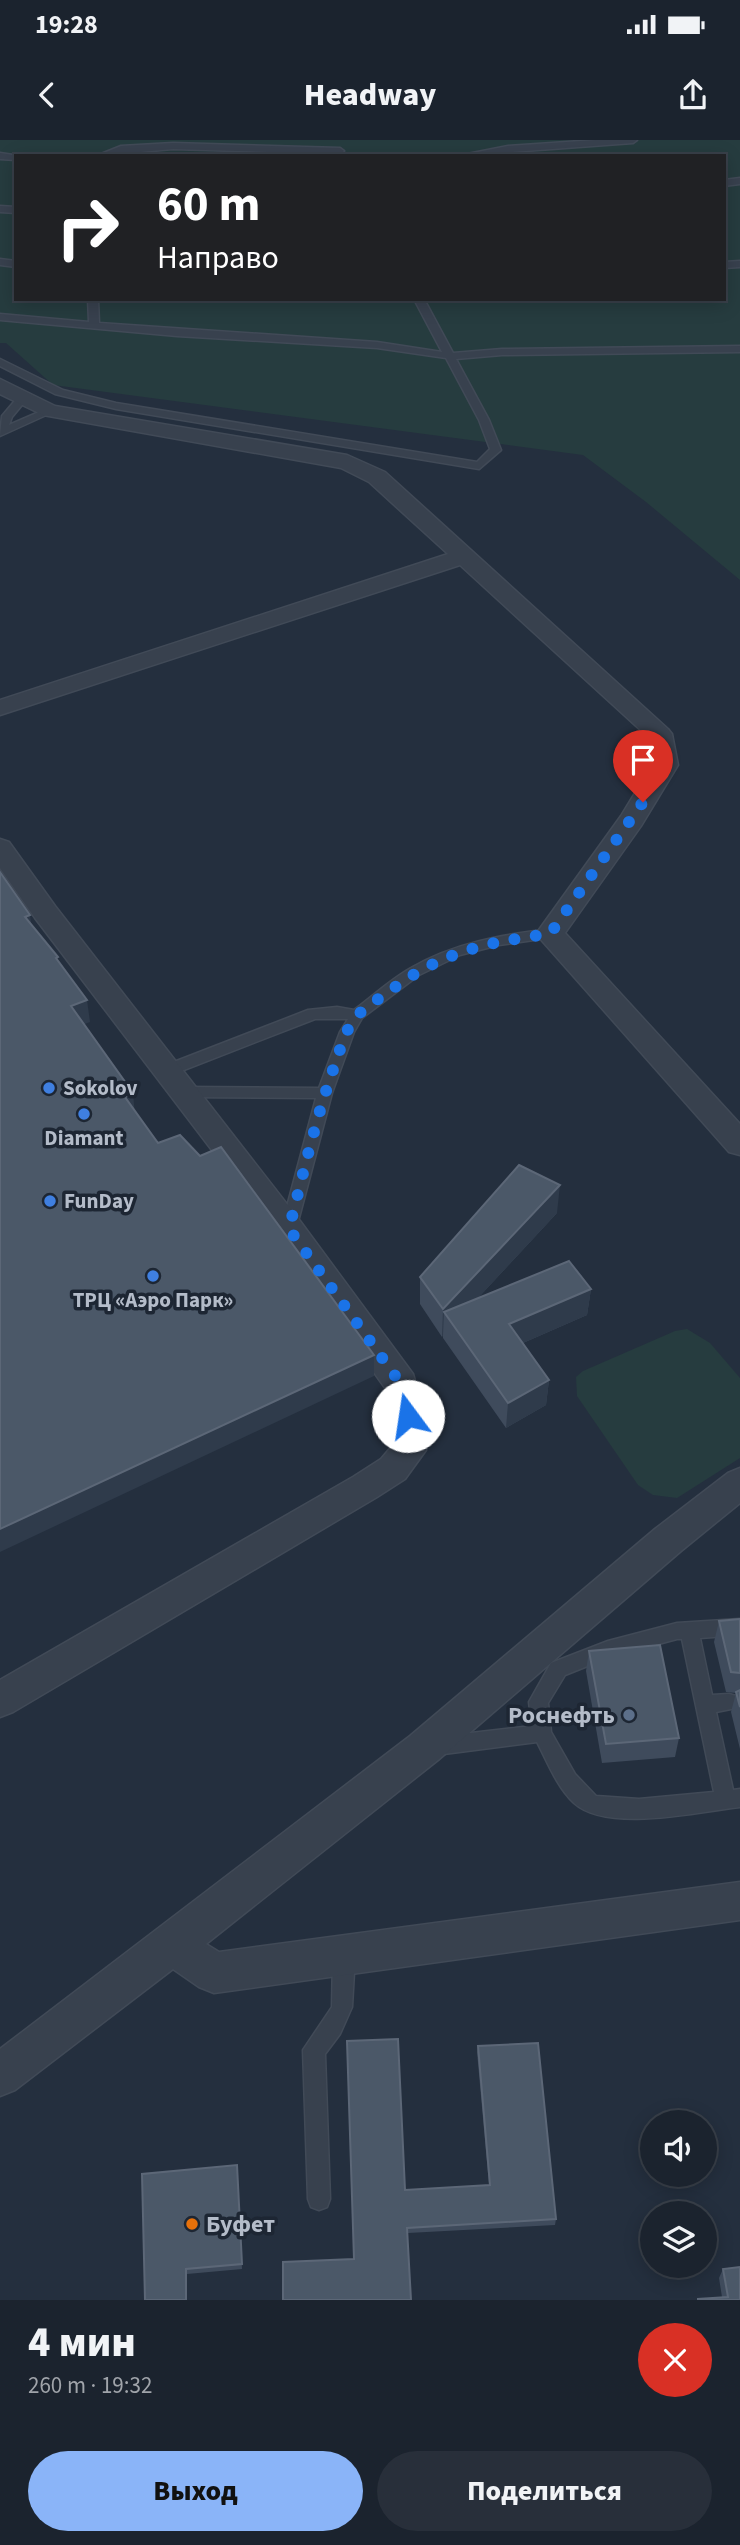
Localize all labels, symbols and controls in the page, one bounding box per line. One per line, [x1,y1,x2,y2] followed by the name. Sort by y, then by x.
[35,6,98,43] text: 19:28
[304,72,436,118] text: Headway
[28,76,66,114] icon: back
[674,76,712,114] icon: share
[157,170,261,240] text: 60 m
[42,182,133,273] icon: right
[157,235,279,281] text: Направо
[613,730,673,802] pin
[624,741,662,779] icon: arrive
[63,1073,137,1103] place label: Sokolov
[41,1080,57,1096] marker: Sokolov
[76,1106,92,1122] marker: Diamant
[44,1123,124,1153] place label: Diamant
[64,1186,134,1216] place label: FunDay
[42,1193,58,1209] marker: FunDay
[145,1268,161,1284] marker: ТРЦ «Аэро Парк»
[73,1285,233,1315] place label: ТРЦ «Аэро Парк»
[371,1379,445,1453] position arrow
[508,1698,615,1733] place label: Роснефть
[621,1707,637,1723] marker: Роснефть
[640,2110,717,2278] map controls
[640,2110,717,2187] button: sound
[640,2201,717,2278] button: layers
[206,2207,275,2242] place label: Буфет
[184,2216,200,2232] marker: Буфет
[28,2313,136,2373] text: 4 мин
[638,2323,712,2397] button: close
[28,2369,152,2402] text: 260 m · 19:32
[28,2451,363,2531] button: Выход
[377,2451,712,2531] button: Поделиться

